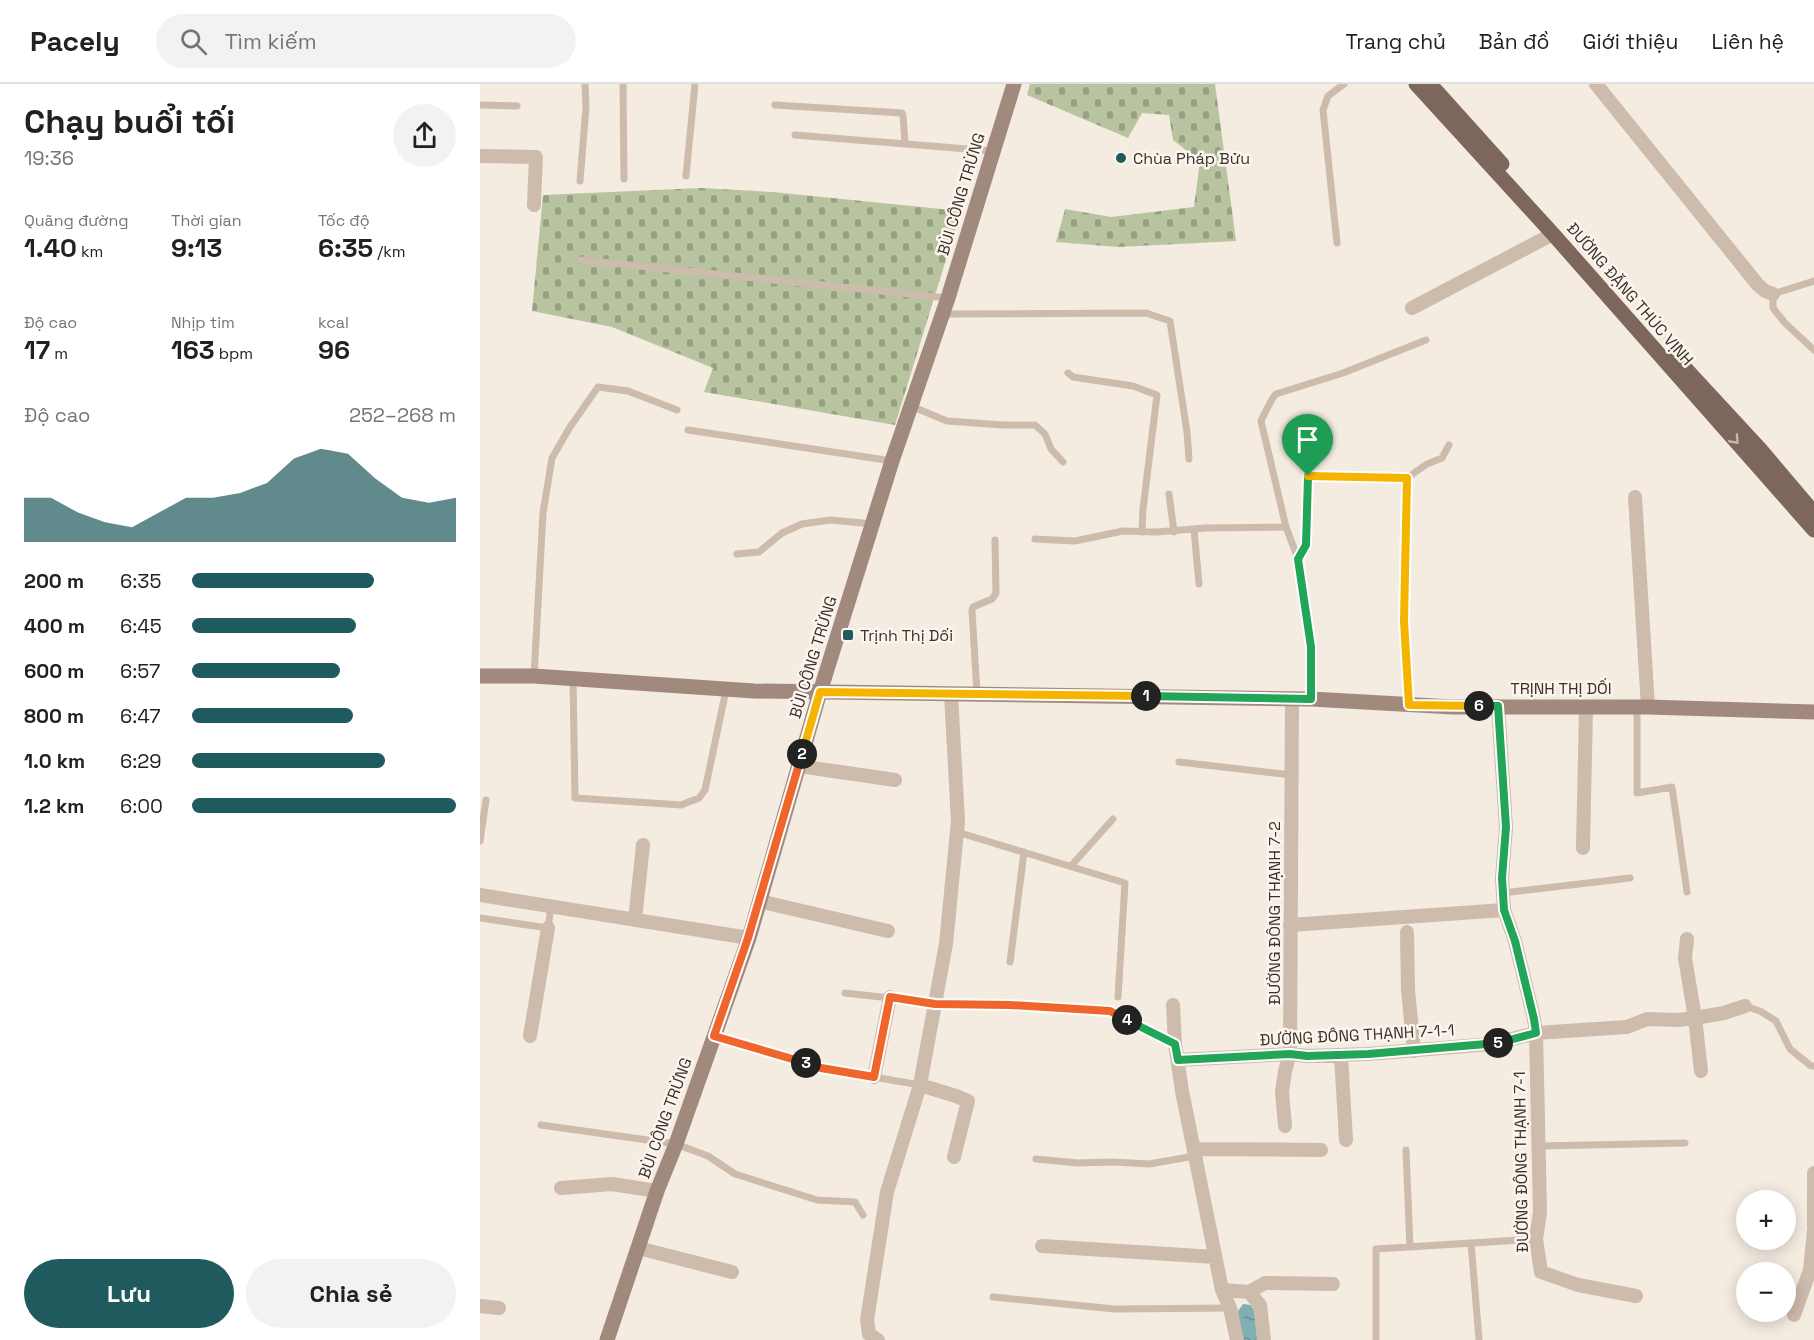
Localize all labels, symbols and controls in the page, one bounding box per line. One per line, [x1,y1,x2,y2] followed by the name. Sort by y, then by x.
[156,14,576,68] search box
[30,23,120,59] text: Pacely
[177,25,210,58] icon: search
[225,27,317,55] text: Tìm kiếm
[1346,28,1446,55] text: Trang chủ
[1479,28,1550,55] text: Bản đồ
[1583,28,1678,55] text: Giới thiệu
[1711,28,1784,55] text: Liên hệ
[24,101,235,143] text: Chạy buổi tối
[393,104,456,167] button: share
[932,130,990,258] street label: BÙI CÔNG TRỪNG
[24,145,74,171] text: 19:36
[1133,148,1250,169] place label: Chùa Pháp Bửu
[1114,151,1128,165] marker: Chùa Pháp Bửu
[24,210,129,231] text: Quãng đường
[171,210,242,231] text: Thời gian
[318,210,370,231] text: Tốc độ
[1562,218,1698,370] street label: ĐƯỜNG ĐẶNG THÚC VỊNH
[24,231,77,265] text: 1.40
[171,231,222,265] text: 9:13
[318,231,373,265] text: 6:35
[77,241,103,262] text: km
[373,241,406,262] text: /km
[24,312,77,333] text: Độ cao
[171,312,235,333] text: Nhịp tim
[318,312,349,333] text: kcal
[24,333,50,367] text: 17
[171,333,215,367] text: 163
[318,333,350,367] text: 96
[50,343,68,364] text: m
[215,343,253,364] text: bpm
[24,402,90,428] text: Độ cao
[349,402,456,428] text: 252–268 m
[1282,414,1333,476] pin
[1291,423,1324,456] icon: arrive
[1728,434,1739,444] one-way arrow
[24,568,84,594] text: 200 m
[120,568,161,594] text: 6:35
[784,593,842,721] street label: BÙI CÔNG TRỪNG
[24,613,85,639] text: 400 m
[120,613,162,639] text: 6:45
[860,625,953,646] place label: Trịnh Thị Dối
[841,628,855,642] marker: Trịnh Thị Dối
[24,658,84,684] text: 600 m
[120,658,160,684] text: 6:57
[1510,678,1612,699] street label: TRỊNH THỊ DỐI
[1131,681,1161,711] pin: 1
[1142,685,1150,706] text: 1
[1464,691,1494,721] pin: 6
[1474,695,1484,716] text: 6
[24,703,84,729] text: 800 m
[120,703,160,729] text: 6:47
[787,739,817,769] pin: 2
[797,743,807,764] text: 2
[24,748,85,774] text: 1.0 km
[120,748,162,774] text: 6:29
[24,793,84,819] text: 1.2 km
[120,793,163,819] text: 6:00
[1264,821,1285,1005] street label: ĐƯỜNG ĐÔNG THẠNH 7-2
[1112,1005,1142,1035] pin: 4
[1122,1009,1132,1030] text: 4
[1259,1019,1455,1051] street label: ĐƯỜNG ĐÔNG THẠNH 7-1-1
[1483,1028,1513,1058] pin: 5
[1493,1032,1503,1053] text: 5
[791,1048,821,1078] pin: 3
[801,1052,811,1073] text: 3
[633,1055,697,1181] street label: BÙI CÔNG TRỪNG
[1509,1071,1533,1253] street label: ĐƯỜNG ĐÔNG THẠNH 7-1
[1736,1190,1796,1322] map controls
[1736,1190,1796,1250] button: +
[24,1259,234,1328] button: Lưu
[246,1259,456,1328] button: Chia sẻ
[1736,1262,1796,1322] button: −

